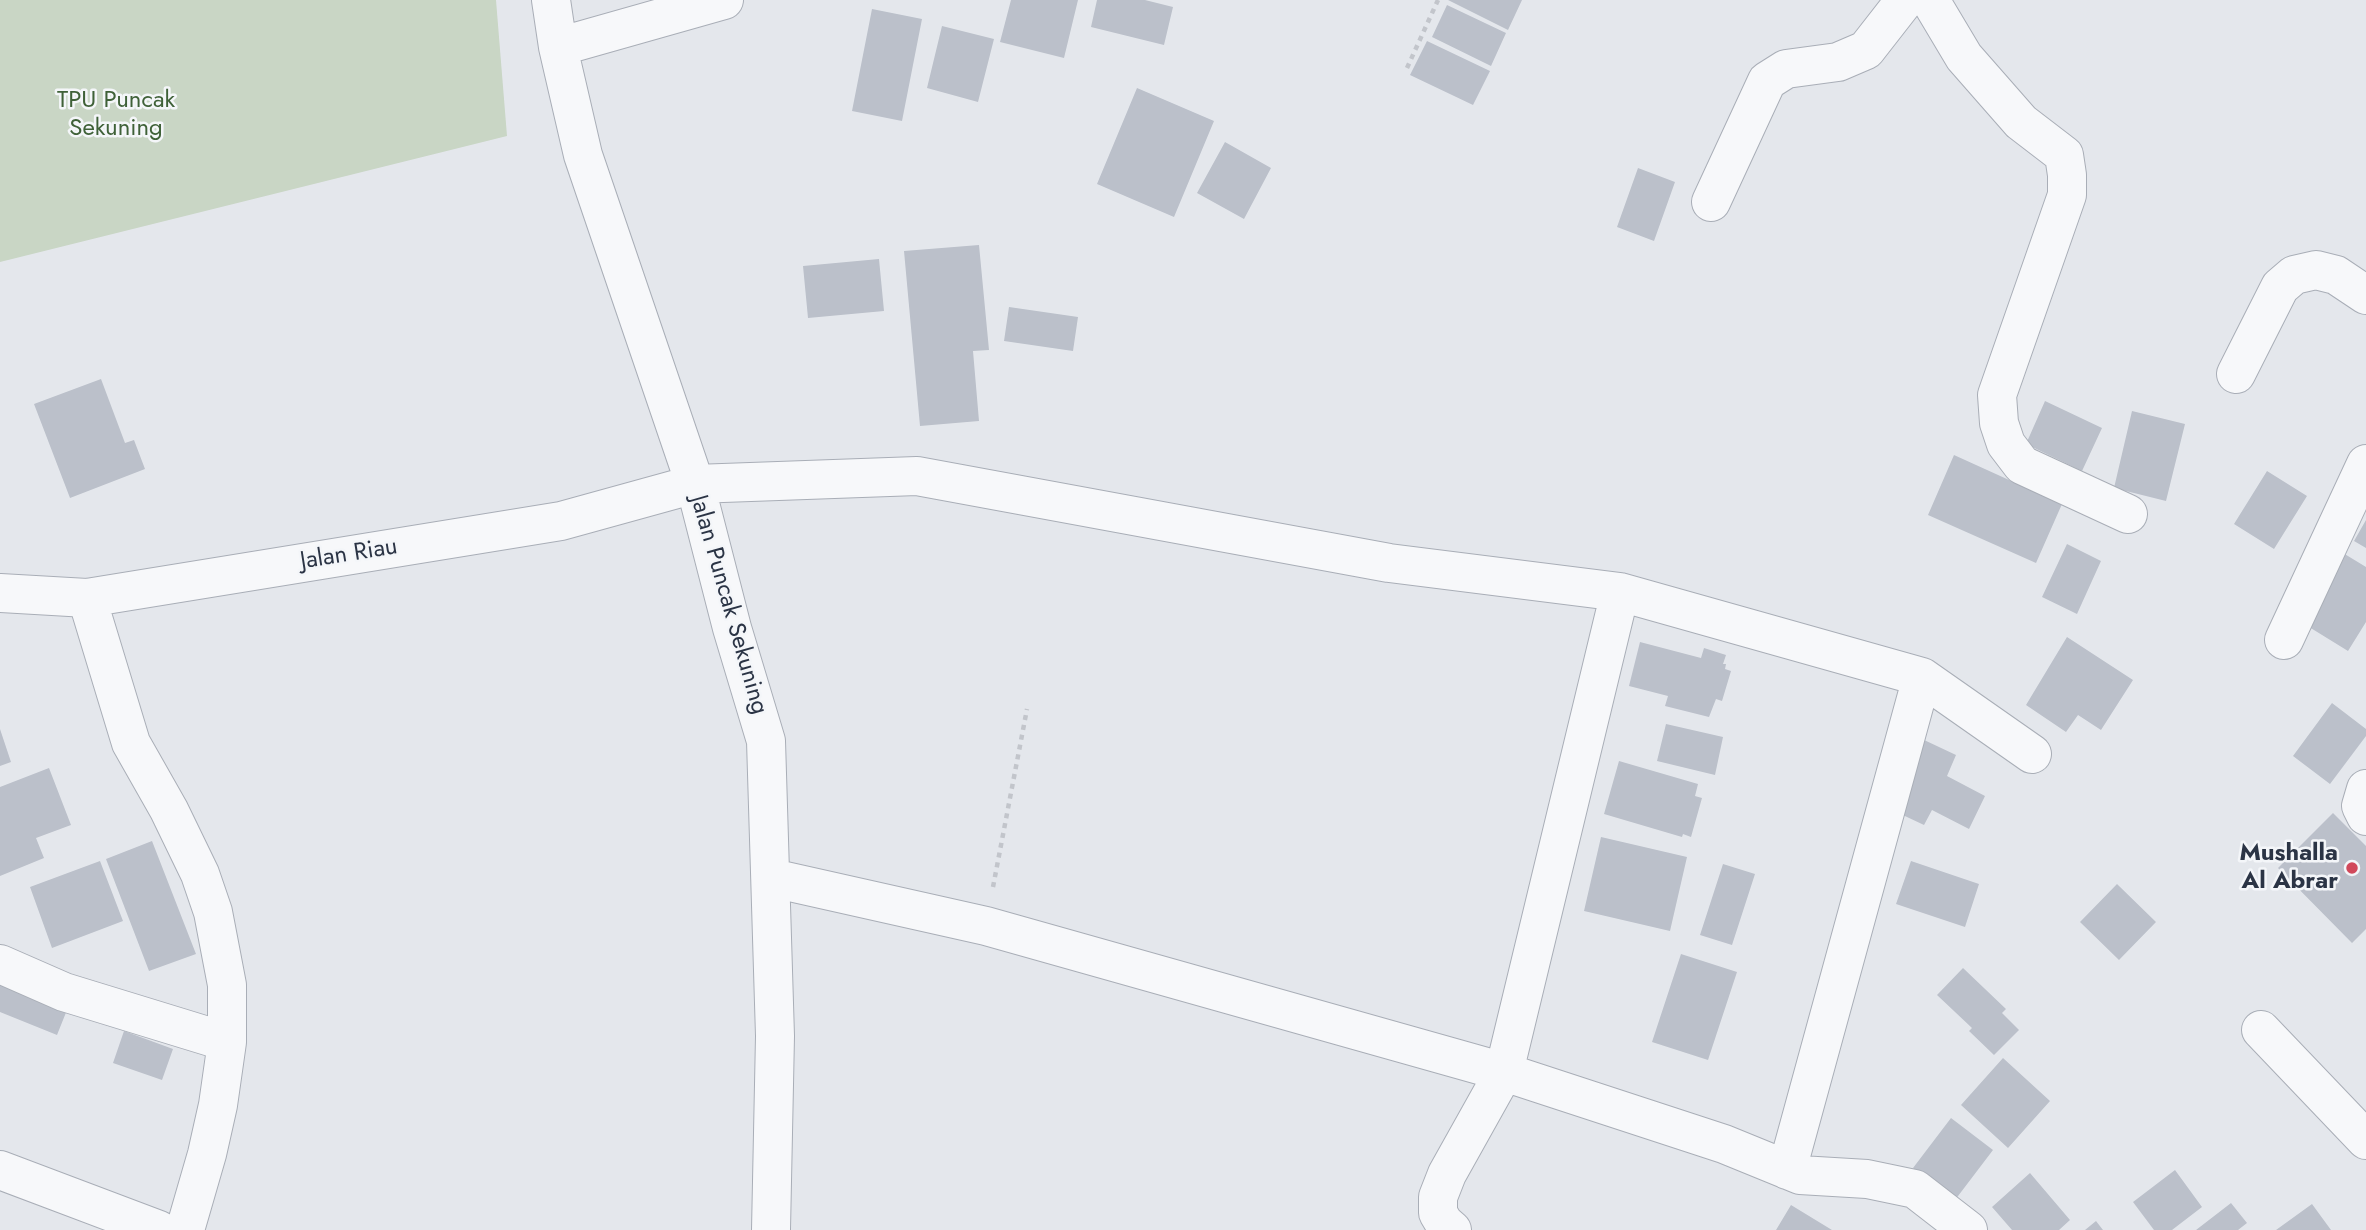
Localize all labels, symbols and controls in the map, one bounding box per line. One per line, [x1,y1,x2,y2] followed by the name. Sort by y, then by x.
[57,87,175,143] park label: TPU Puncak Sekuning
[683,492,773,718] street label: Jalan Puncak Sekuning
[298,533,400,577] street label: Jalan Riau
[2239,840,2338,896] place label: Mushalla Al Abrar
[2344,860,2360,876] marker: Mushalla Al Abrar

